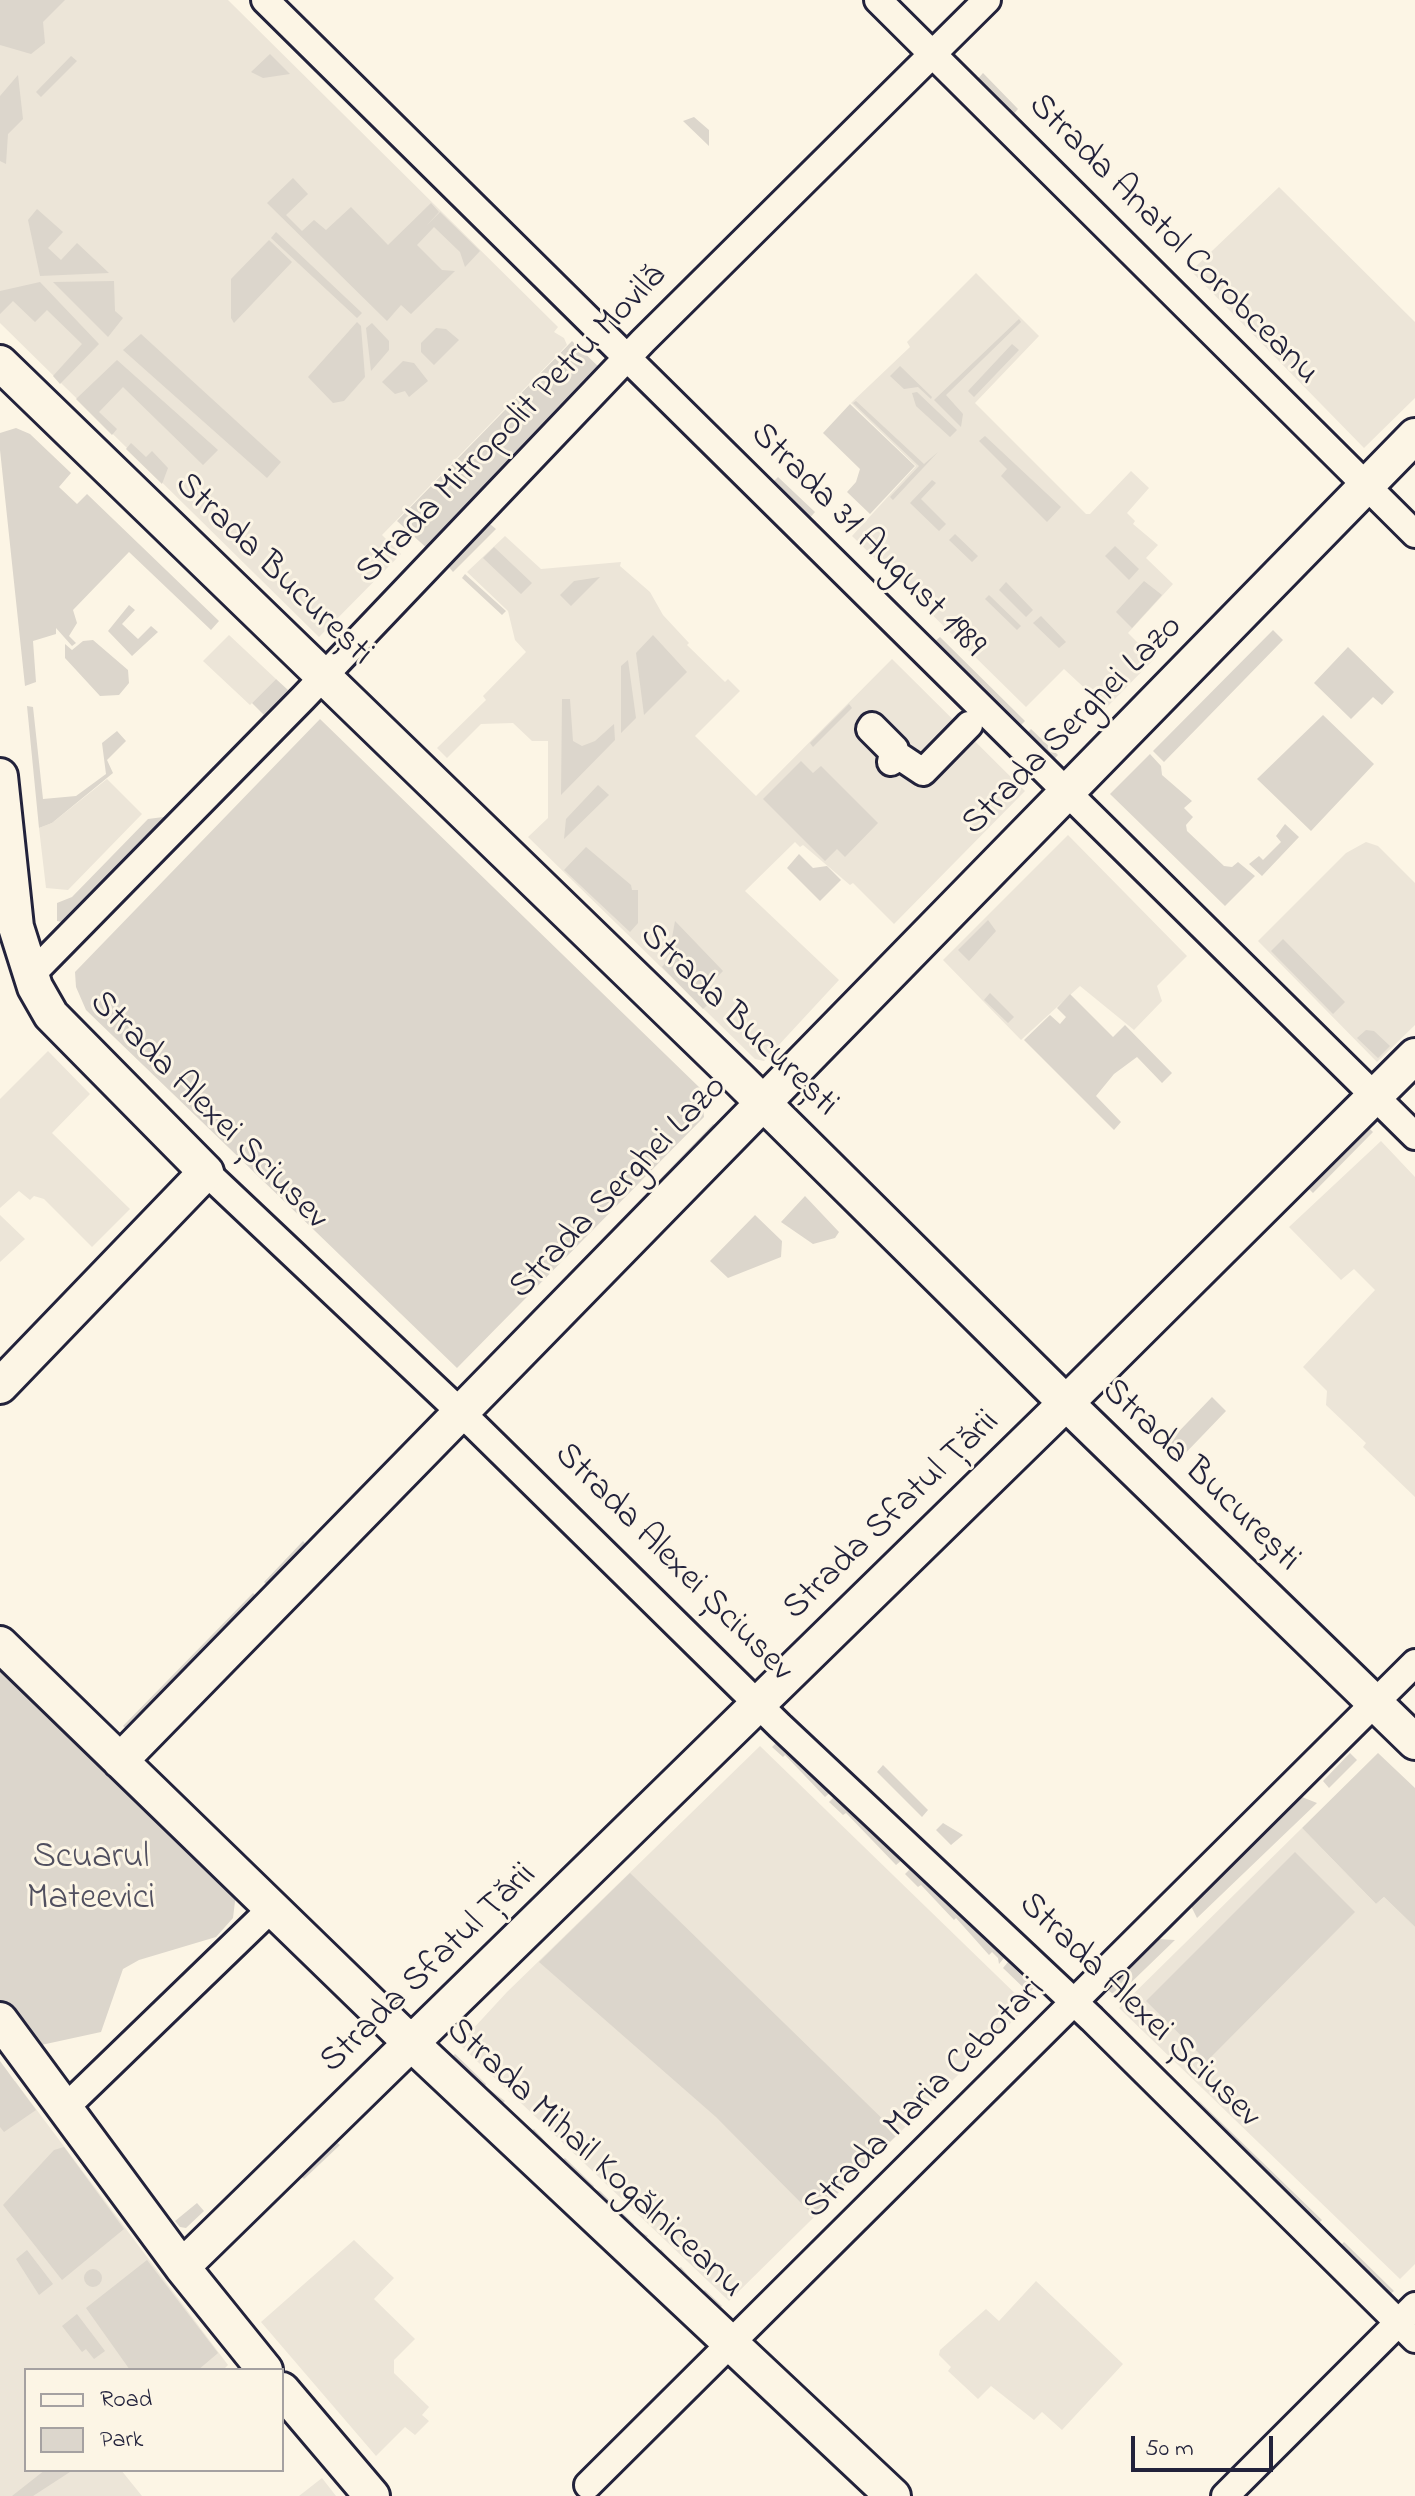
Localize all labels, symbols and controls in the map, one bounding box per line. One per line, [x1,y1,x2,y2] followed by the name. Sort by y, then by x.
[1017,86,1327,396] street label: Strada Anatol Corobceanu
[349,257,677,595] street label: Strada Mitropolit Petru Movilă
[739,415,993,669] street label: Strada 31 August 1989
[164,465,380,677] street label: Strada București
[954,607,1194,847] street label: Strada Serghei Lazo
[629,916,845,1128] street label: Strada București
[78,983,336,1241] street label: Strada Alexei Șciusev
[502,1068,738,1310] street label: Strada Serghei Lazo
[1091,1371,1307,1583] street label: Strada București
[776,1403,1010,1631] street label: Strada Sfatul Țării
[543,1435,801,1693] street label: Strada Alexei Șciusev
[27,1838,155,1923] park label: Scuarul Mateevici
[313,1856,547,2084] street label: Strada Sfatul Țării
[1008,1885,1268,2139] street label: Strada Alexei Șciusev
[796,1970,1056,2230] street label: Strada Maria Cebotari
[435,2011,751,2309] street label: Strada Mihail Kogălniceanu
[24,2368,284,2472] legend
[100,2383,152,2418] text: Road
[1135,2420,1277,2470] scale bar
[100,2423,143,2458] text: Park
[1145,2432,1194,2467] text: 50 m

